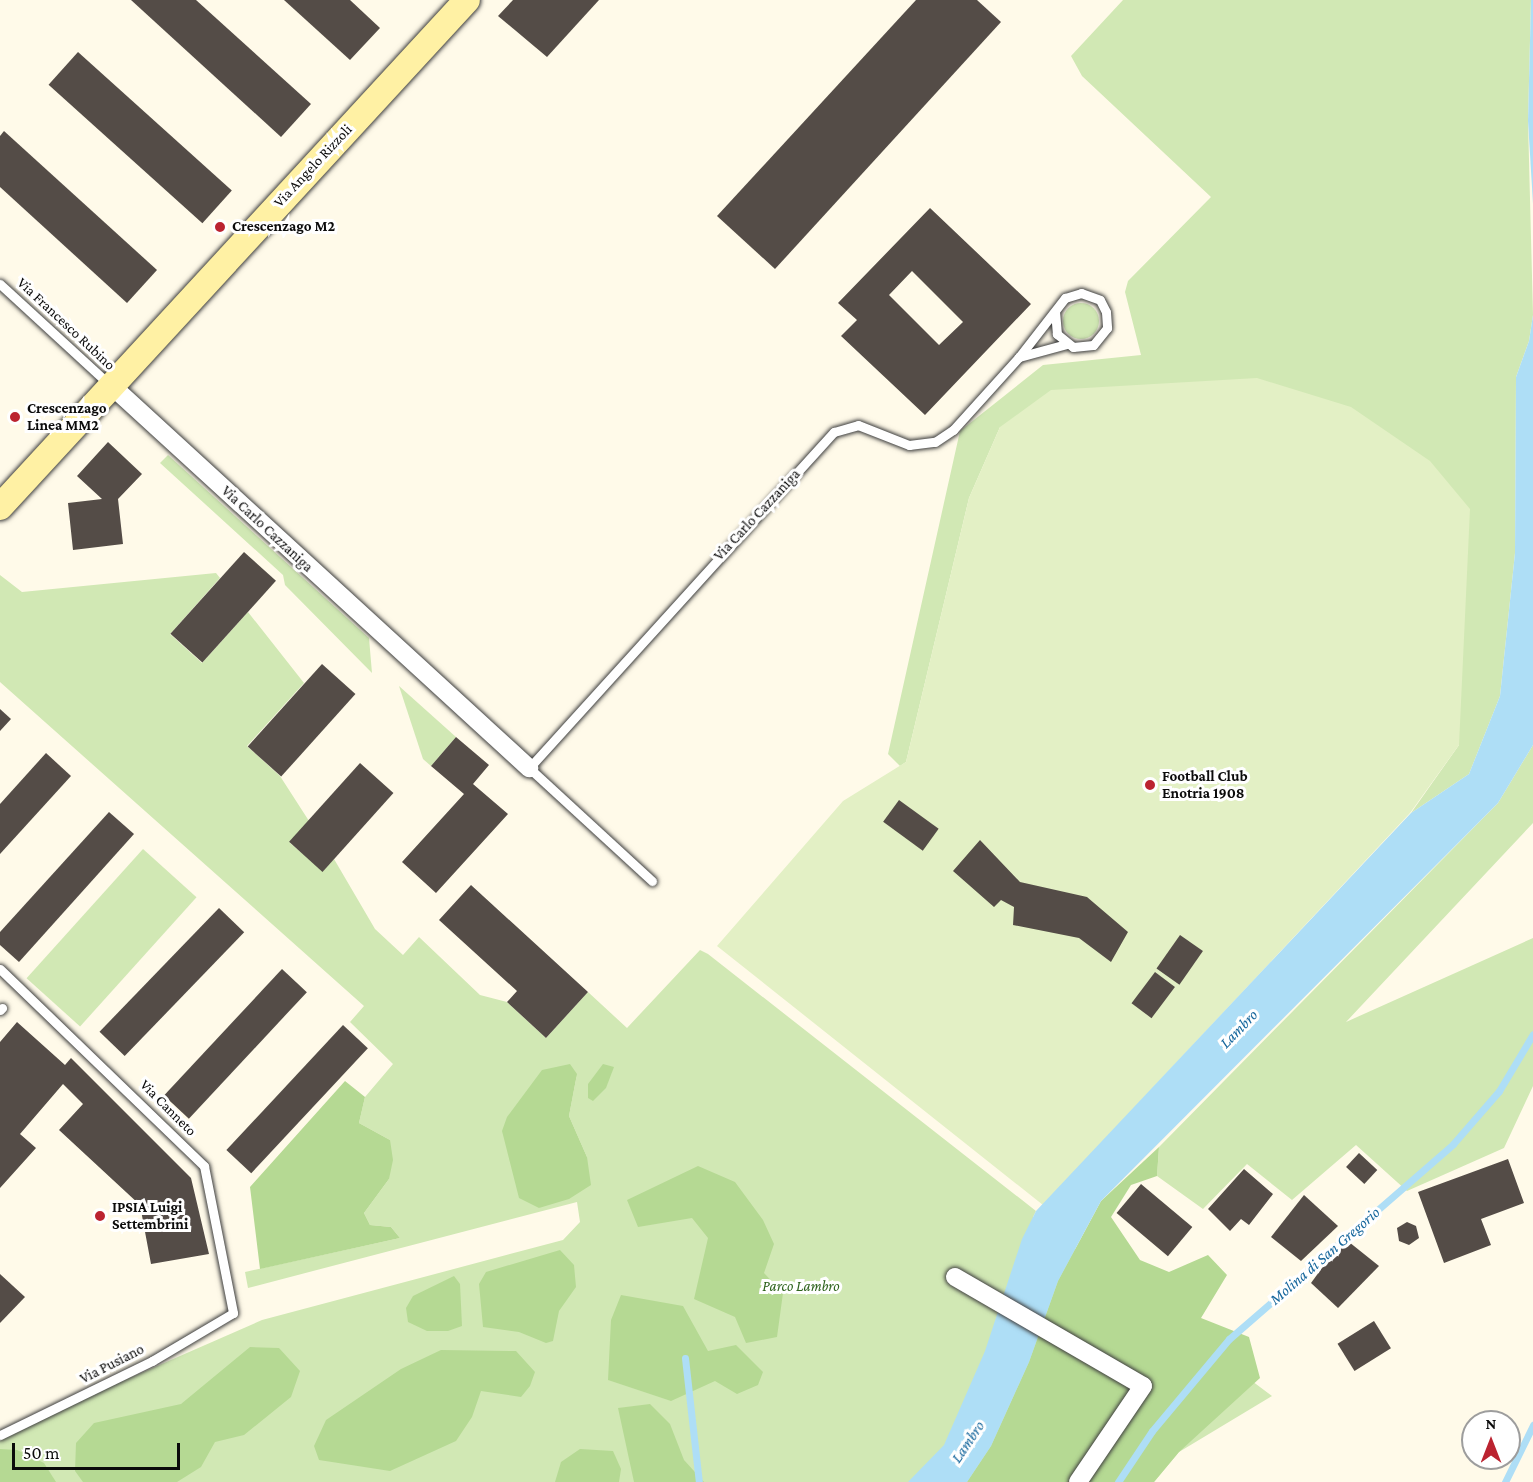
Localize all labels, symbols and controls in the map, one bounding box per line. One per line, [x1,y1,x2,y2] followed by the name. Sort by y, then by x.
[270,121,356,211] street label: Via Angelo Rizzoli
[232,218,335,236] place label: Crescenzago M2
[213,220,227,234] marker: Crescenzago M2
[13,274,119,374] street label: Via Francesco Rubino
[27,399,107,434] place label: Crescenzago Linea MM2
[8,410,22,424] marker: Crescenzago Linea MM2
[710,465,804,565] street label: Via Carlo Cazzaniga
[217,482,317,576] street label: Via Carlo Cazzaniga
[1162,767,1248,802] place label: Football Club Enotria 1908
[1143,778,1157,792] marker: Football Club Enotria 1908
[1216,1006,1262,1052] water label: Lambro
[136,1076,200,1140] street label: Via Canneto
[112,1198,188,1233] place label: IPSIA Luigi Settembrini
[1266,1203,1384,1309] water label: Molina di San Gregorio
[93,1209,107,1223] marker: IPSIA Luigi Settembrini
[762,1278,840,1296] park label: Parco Lambro
[77,1340,147,1388] street label: Via Pusiano
[1461,1410,1521,1470] north arrow
[1486,1415,1496,1432] text: N
[947,1417,989,1467] water label: Lambro
[15,1431,183,1469] scale bar
[23,1443,60,1463] text: 50 m

